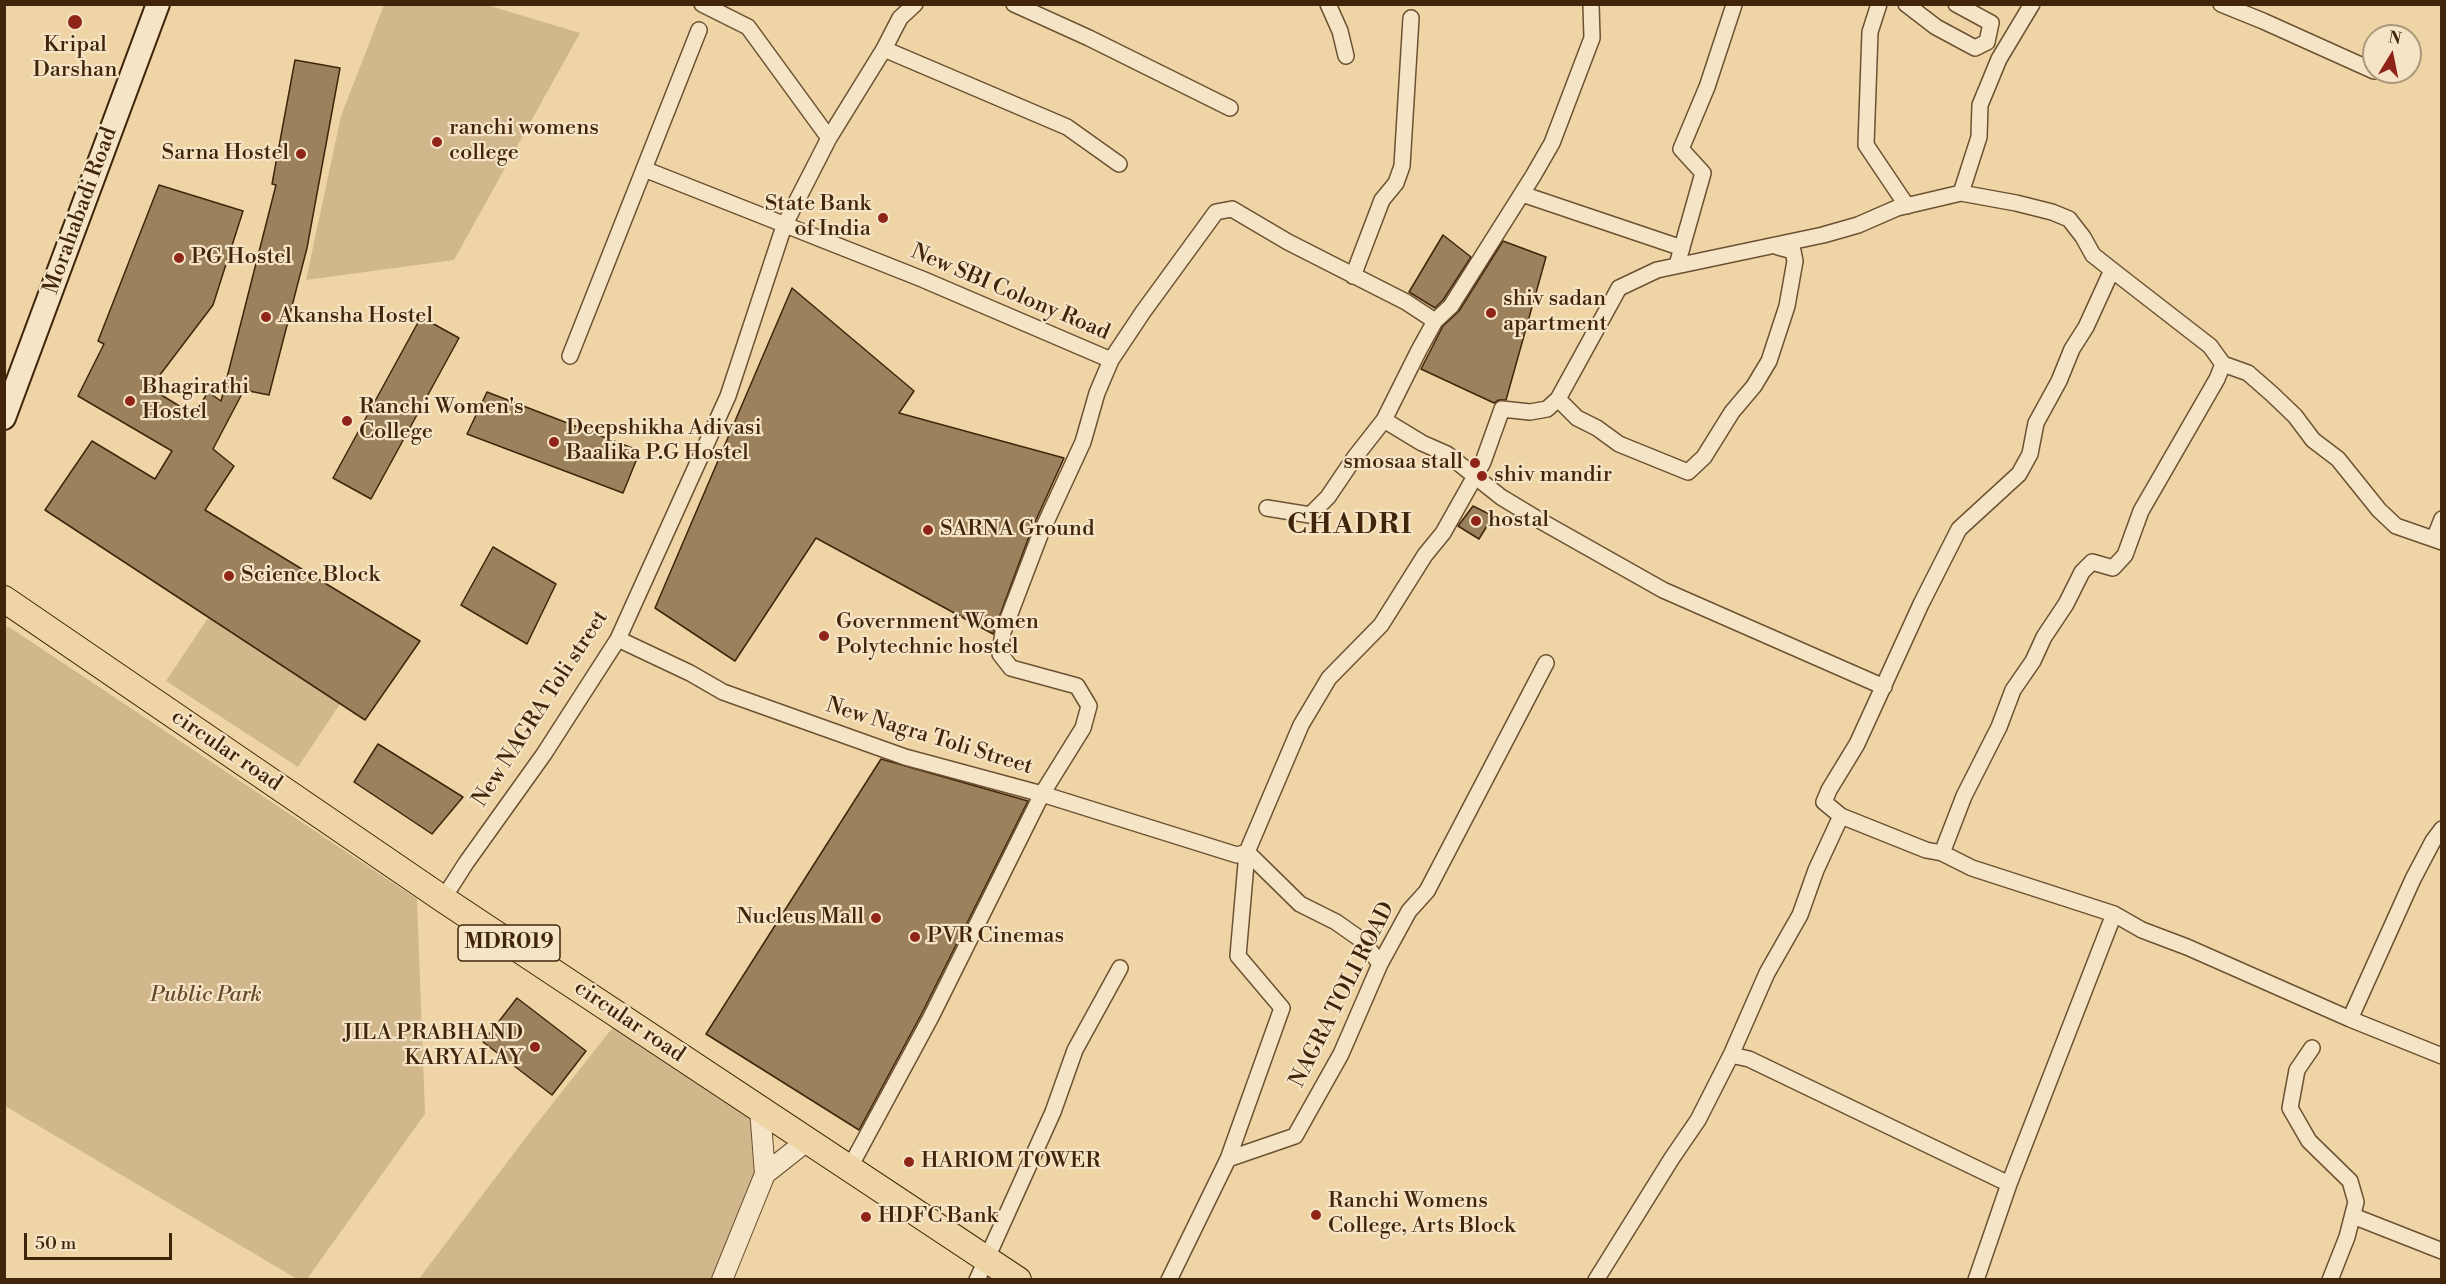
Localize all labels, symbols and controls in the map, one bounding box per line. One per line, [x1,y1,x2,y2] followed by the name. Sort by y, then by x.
[66,13,84,31] marker: Kripal Darshan
[2362,24,2422,84] north arrow
[2387,27,2403,49] text: N
[33,33,117,84] place label: Kripal Darshan
[449,116,599,168] place label: ranchi womens college
[39,124,123,298] street label: Morahabadi Road
[430,135,444,149] marker: ranchi womens college
[162,141,289,167] place label: Sarna Hostel
[294,147,308,161] marker: Sarna Hostel
[765,192,871,243] place label: State Bank of India
[876,211,890,225] marker: State Bank of India
[907,239,1113,347] street label: New SBI Colony Road
[191,245,292,271] place label: PG Hostel
[172,251,186,265] marker: PG Hostel
[1503,287,1607,338] place label: shiv sadan apartment
[278,304,433,330] place label: Akansha Hostel
[1484,306,1498,320] marker: shiv sadan apartment
[259,310,273,324] marker: Akansha Hostel
[142,375,249,427] place label: Bhagirathi Hostel
[123,394,137,408] marker: Bhagirathi Hostel
[359,395,524,446] place label: Ranchi Women's College
[340,414,354,428] marker: Ranchi Women's College
[566,416,762,468] place label: Deepshikha Adivasi Baalika P.G Hostel
[547,435,561,449] marker: Deepshikha Adivasi Baalika P.G Hostel
[1343,450,1463,476] place label: smosaa stall
[1468,456,1482,470] marker: smosaa stall
[1494,463,1612,489] place label: shiv mandir
[1475,469,1489,483] marker: shiv mandir
[1488,508,1549,534] place label: hostal
[1287,509,1413,543] district label: CHADRI
[1469,514,1483,528] marker: hostal
[940,517,1094,543] place label: SARNA Ground
[921,523,935,537] marker: SARNA Ground
[241,563,380,589] place label: Science Block
[222,569,236,583] marker: Science Block
[468,606,614,812] street label: New NAGRA Toli street
[836,610,1039,662] place label: Government Women Polytechnic hostel
[817,629,831,643] marker: Government Women Polytechnic hostel
[822,693,1036,781] street label: New Nagra Toli Street
[165,704,287,798] street label: circular road
[1285,898,1401,1092] street label: NAGRA TOLI ROAD
[736,905,864,931] place label: Nucleus Mall
[869,911,883,925] marker: Nucleus Mall
[927,924,1064,950] place label: PVR Cinemas
[458,925,560,961] road number: MDR019
[908,930,922,944] marker: PVR Cinemas
[568,975,690,1069] street label: circular road
[150,983,262,1009] park label: Public Park
[343,1021,523,1072] place label: JILA PRABHAND KARYALAY
[528,1040,542,1054] marker: JILA PRABHAND KARYALAY
[921,1149,1100,1175] place label: HARIOM TOWER
[902,1155,916,1169] marker: HARIOM TOWER
[1328,1189,1516,1240] place label: Ranchi Womens College, Arts Block
[878,1204,998,1230] place label: HDFC Bank
[1309,1208,1323,1222] marker: Ranchi Womens College, Arts Block
[859,1210,873,1224] marker: HDFC Bank
[27,1221,176,1259] scale bar
[35,1232,76,1255] text: 50 m

